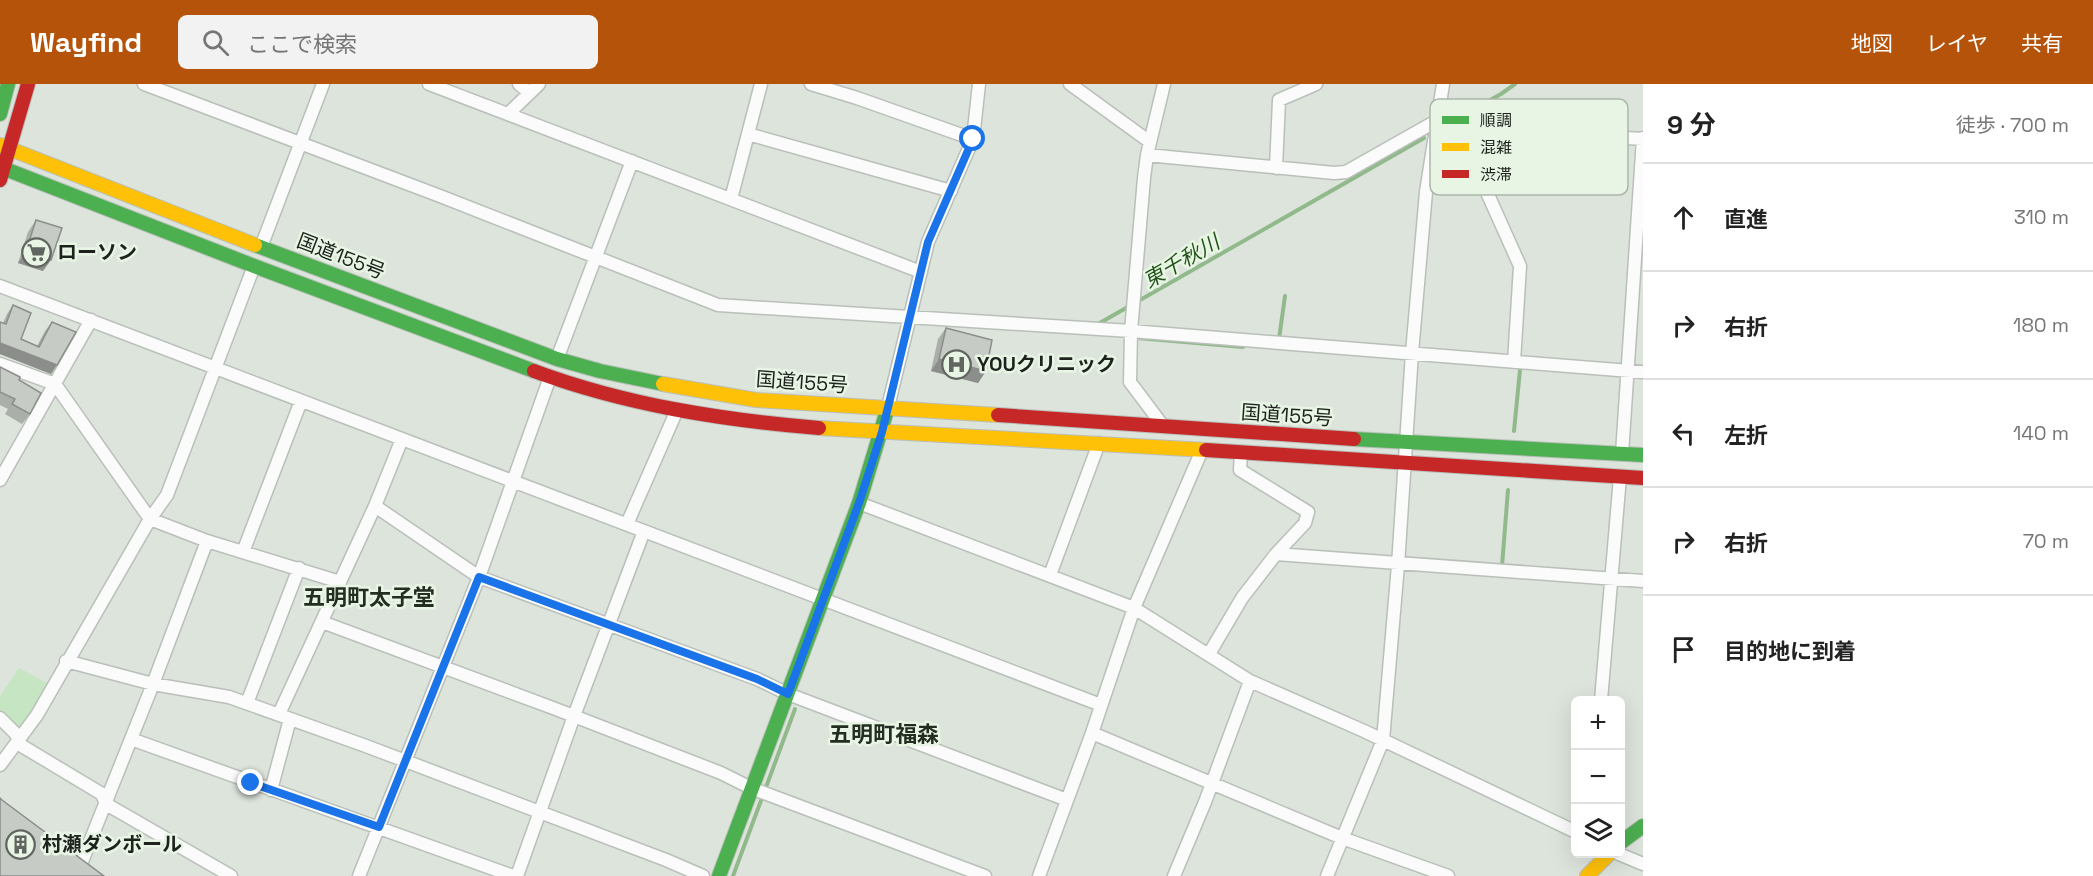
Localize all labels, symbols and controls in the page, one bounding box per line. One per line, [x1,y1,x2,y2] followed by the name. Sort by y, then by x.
[178,15,598,69] search box
[30,24,142,60] text: Wayfind
[199,26,232,59] icon: search
[247,30,357,58] text: ここで検索
[1851,30,1893,57] text: 地図
[1926,30,1988,57] text: レイヤ
[2021,30,2063,57] text: 共有
[1430,99,1628,195] legend
[1667,108,1716,142] text: 9 分
[1480,110,1512,131] text: 順調
[1956,112,2069,138] text: 徒歩 · 700 m
[959,125,985,151] route start
[1480,137,1512,158] text: 混雑
[1480,164,1512,185] text: 渋滞
[1667,201,1700,234] icon: ahead
[2014,204,2069,230] text: 310 m
[1724,205,1768,233] text: 直進
[293,227,389,285] street label: 国道155号
[1138,227,1226,294] water label: 東千秋川
[20,236,52,268] supermarket icon: ローソン
[57,239,137,265] place label: ローソン
[1667,309,1700,342] icon: right
[2013,312,2069,338] text: 180 m
[1724,313,1768,341] text: 右折
[940,348,972,380] hospital icon: YOUクリニック
[977,351,1116,377] place label: YOUクリニック
[755,366,849,398] street label: 国道155号
[1240,399,1334,431] street label: 国道155号
[1667,417,1700,450] icon: left
[2013,420,2069,446] text: 140 m
[1724,421,1768,449] text: 左折
[1667,525,1700,558] icon: right
[2023,528,2069,554] text: 70 m
[1724,529,1768,557] text: 右折
[303,583,435,611] district label: 五明町太子堂
[1667,633,1700,666] icon: arrive
[1724,637,1856,665] text: 目的地に到着
[1571,696,1625,858] map controls
[1571,696,1625,750] button: +
[829,720,939,748] district label: 五明町福森
[1571,750,1625,804] button: −
[237,769,263,795] route end
[1571,804,1625,858] button: layers
[5,828,37,860] building icon: 村瀬ダンボール
[42,831,182,857] place label: 村瀬ダンボール

